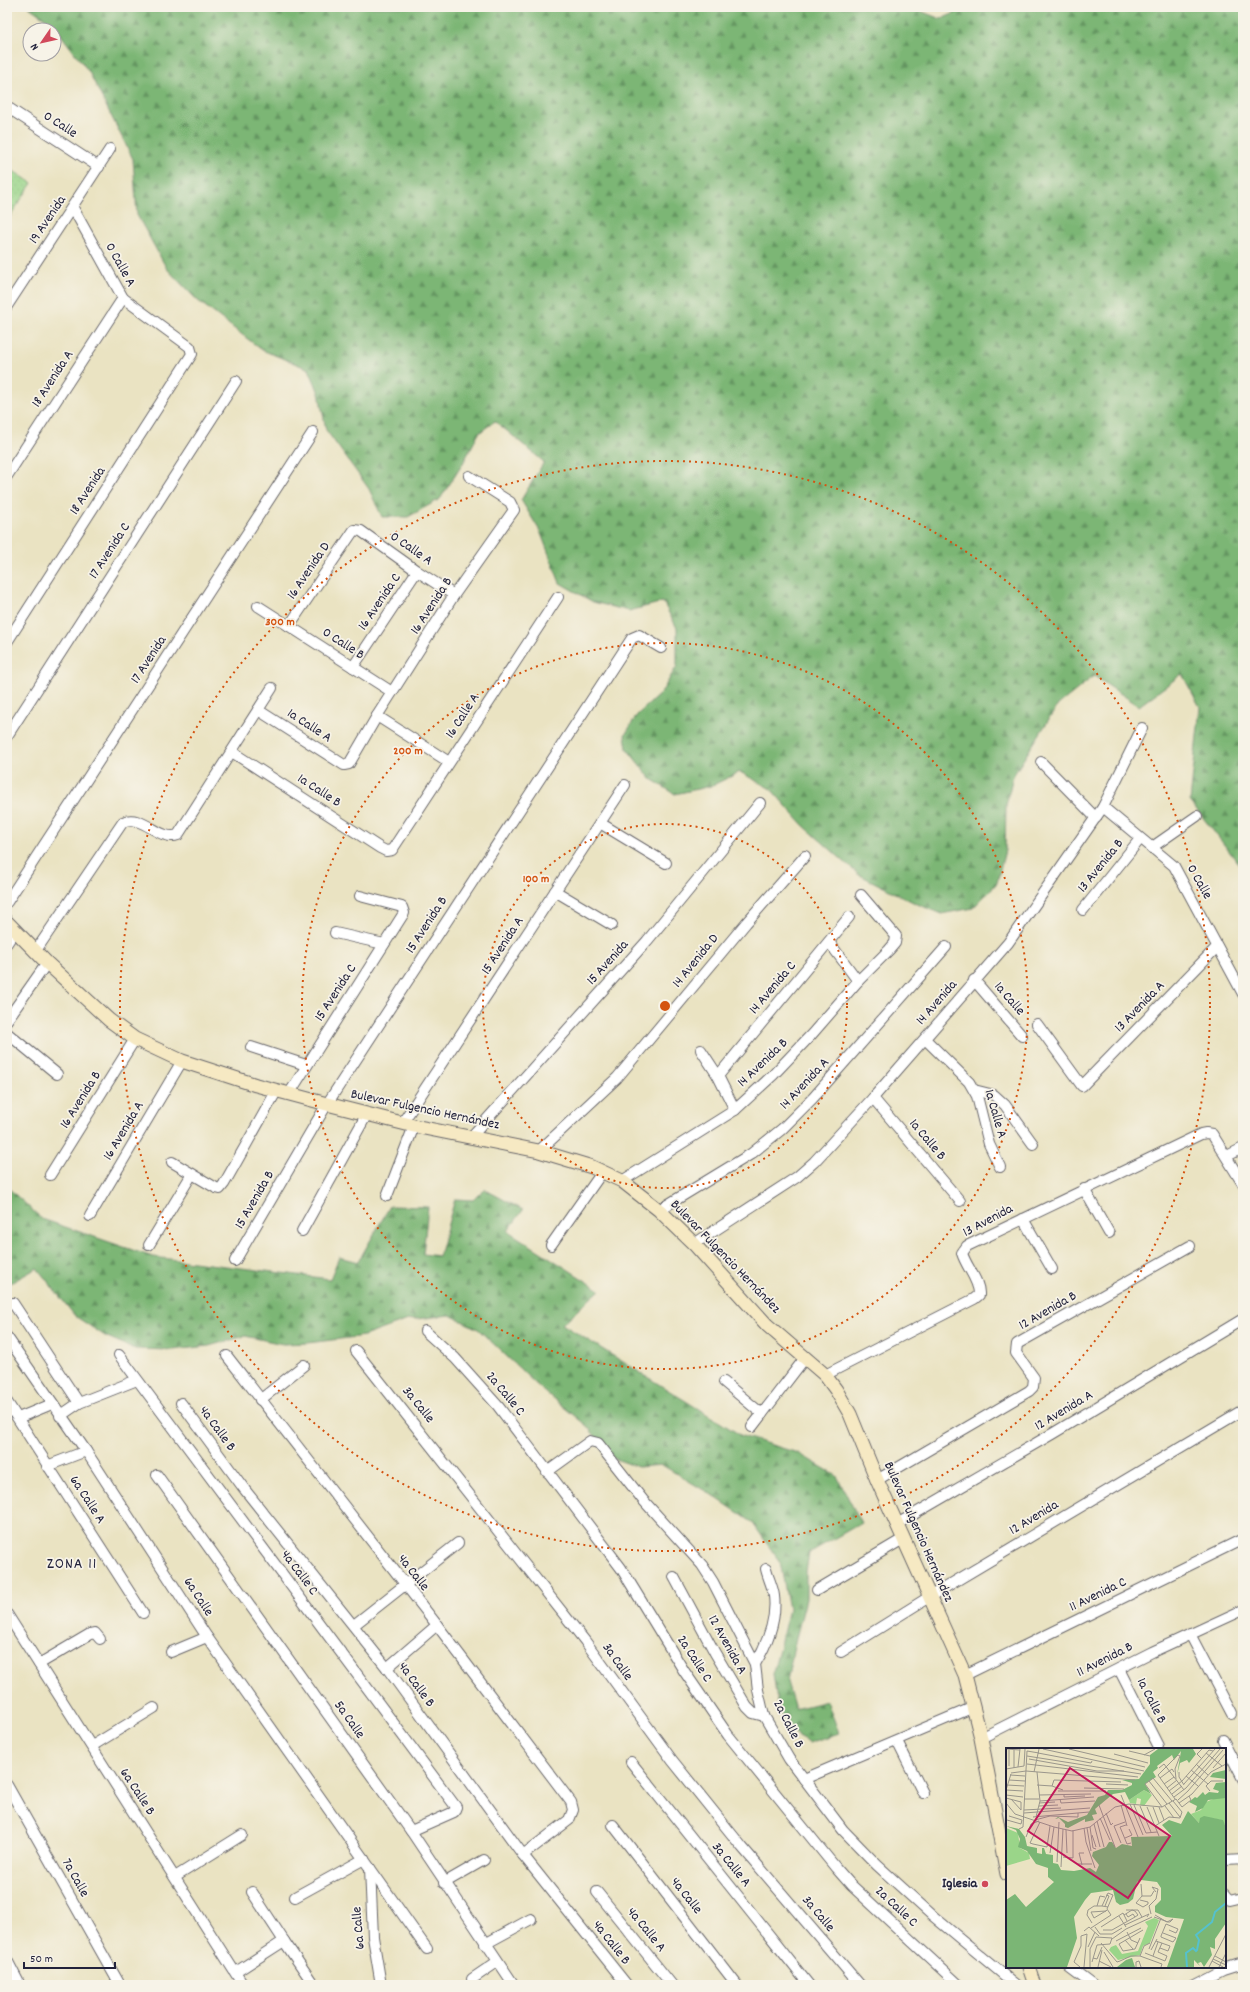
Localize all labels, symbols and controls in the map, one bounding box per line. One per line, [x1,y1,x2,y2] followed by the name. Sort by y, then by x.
[22,22,62,62] north arrow
[27,39,44,53] text: N
[39,106,81,144] street label: 0 Calle
[24,191,72,248] street label: 19 Avenida
[100,239,141,291] street label: 0 Calle A
[27,346,79,412] street label: 18 Avenida A
[65,463,111,519] street label: 18 Avenida
[84,519,136,583] street label: 17 Avenida C
[386,527,437,571] street label: 0 Calle A
[282,538,336,604] street label: 16 Avenida D
[354,569,407,635] street label: 16 Avenida C
[406,573,458,639] street label: 16 Avenida B
[265,614,295,631] text: 300 m
[318,623,368,665] street label: 0 Calle B
[126,632,172,688] street label: 17 Avenida
[441,689,485,743] street label: 16 Calle A
[283,704,336,748] street label: 1a Calle A
[393,743,423,760] text: 200 m
[293,769,345,813] street label: 1a Calle B
[1073,835,1129,897] street label: 13 Avenida B
[1181,861,1217,903] street label: 0 Calle
[523,871,549,888] text: 100 m
[401,892,453,957] street label: 15 Avenida B
[477,913,529,979] street label: 15 Avenida A
[668,930,724,992] street label: 14 Avenida D
[582,936,634,990] street label: 15 Avenida
[745,957,801,1019] street label: 14 Avenida C
[310,960,362,1026] street label: 15 Avenida C
[912,976,963,1030] street label: 14 Avenida
[1110,976,1170,1037] street label: 13 Avenida A
[989,978,1029,1020] street label: 1a Calle
[658,999,672,1013] centre of rings
[733,1033,793,1092] street label: 14 Avenida B
[776,1053,835,1114] street label: 14 Avenida A
[55,1067,107,1133] street label: 16 Avenida B
[349,1084,502,1136] street label: Bulevar Fulgencio Hernández
[978,1087,1012,1141] street label: 1a Calle A
[98,1097,150,1164] street label: 16 Avenida A
[904,1115,951,1165] street label: 1a Calle B
[230,1167,280,1233] street label: 15 Avenida B
[665,1196,785,1319] street label: Bulevar Fulgencio Hernández
[959,1199,1017,1243] street label: 13 Avenida
[1015,1286,1081,1336] street label: 12 Avenida B
[481,1368,530,1421] street label: 2a Calle C
[397,1382,439,1428] street label: 3a Calle
[1031,1385,1097,1436] street label: 12 Avenida A
[194,1402,241,1456] street label: 4a Calle B
[878,1459,958,1606] street label: Bulevar Fulgencio Hernández
[64,1472,110,1528] street label: 6a Calle A
[1006,1495,1063,1541] street label: 12 Avenida
[275,1546,323,1600] street label: 4a Calle C
[392,1550,434,1596] street label: 4a Calle
[47,1553,97,1576] district label: ZONA 11
[1066,1573,1130,1617] street label: 11 Avenida C
[178,1574,218,1620] street label: 6a Calle
[702,1612,752,1679] street label: 12 Avenida A
[671,1632,717,1686] street label: 2a Calle C
[1073,1637,1137,1683] street label: 11 Avenida B
[597,1639,637,1685] street label: 3a Calle
[393,1658,440,1712] street label: 4a Calle B
[1131,1675,1171,1728] street label: 1a Calle B
[767,1696,809,1752] street label: 2a Calle B
[329,1697,369,1743] street label: 5a Calle
[1006,1748,1226,1968] inset map
[114,1764,160,1820] street label: 6a Calle B
[707,1838,756,1892] street label: 3a Calle A
[56,1855,94,1901] street label: 7a Calle
[665,1873,707,1919] street label: 4a Calle
[942,1874,978,1894] place label: Iglesia
[980,1879,990,1889] marker: Iglesia
[870,1882,922,1932] street label: 2a Calle C
[797,1891,839,1937] street label: 3a Calle
[622,1903,671,1957] street label: 4a Calle A
[347,1906,371,1950] street label: 6a Calle
[587,1916,635,1970] street label: 4a Calle B
[24,1944,115,1970] scale bar
[30,1951,53,1968] text: 50 m

